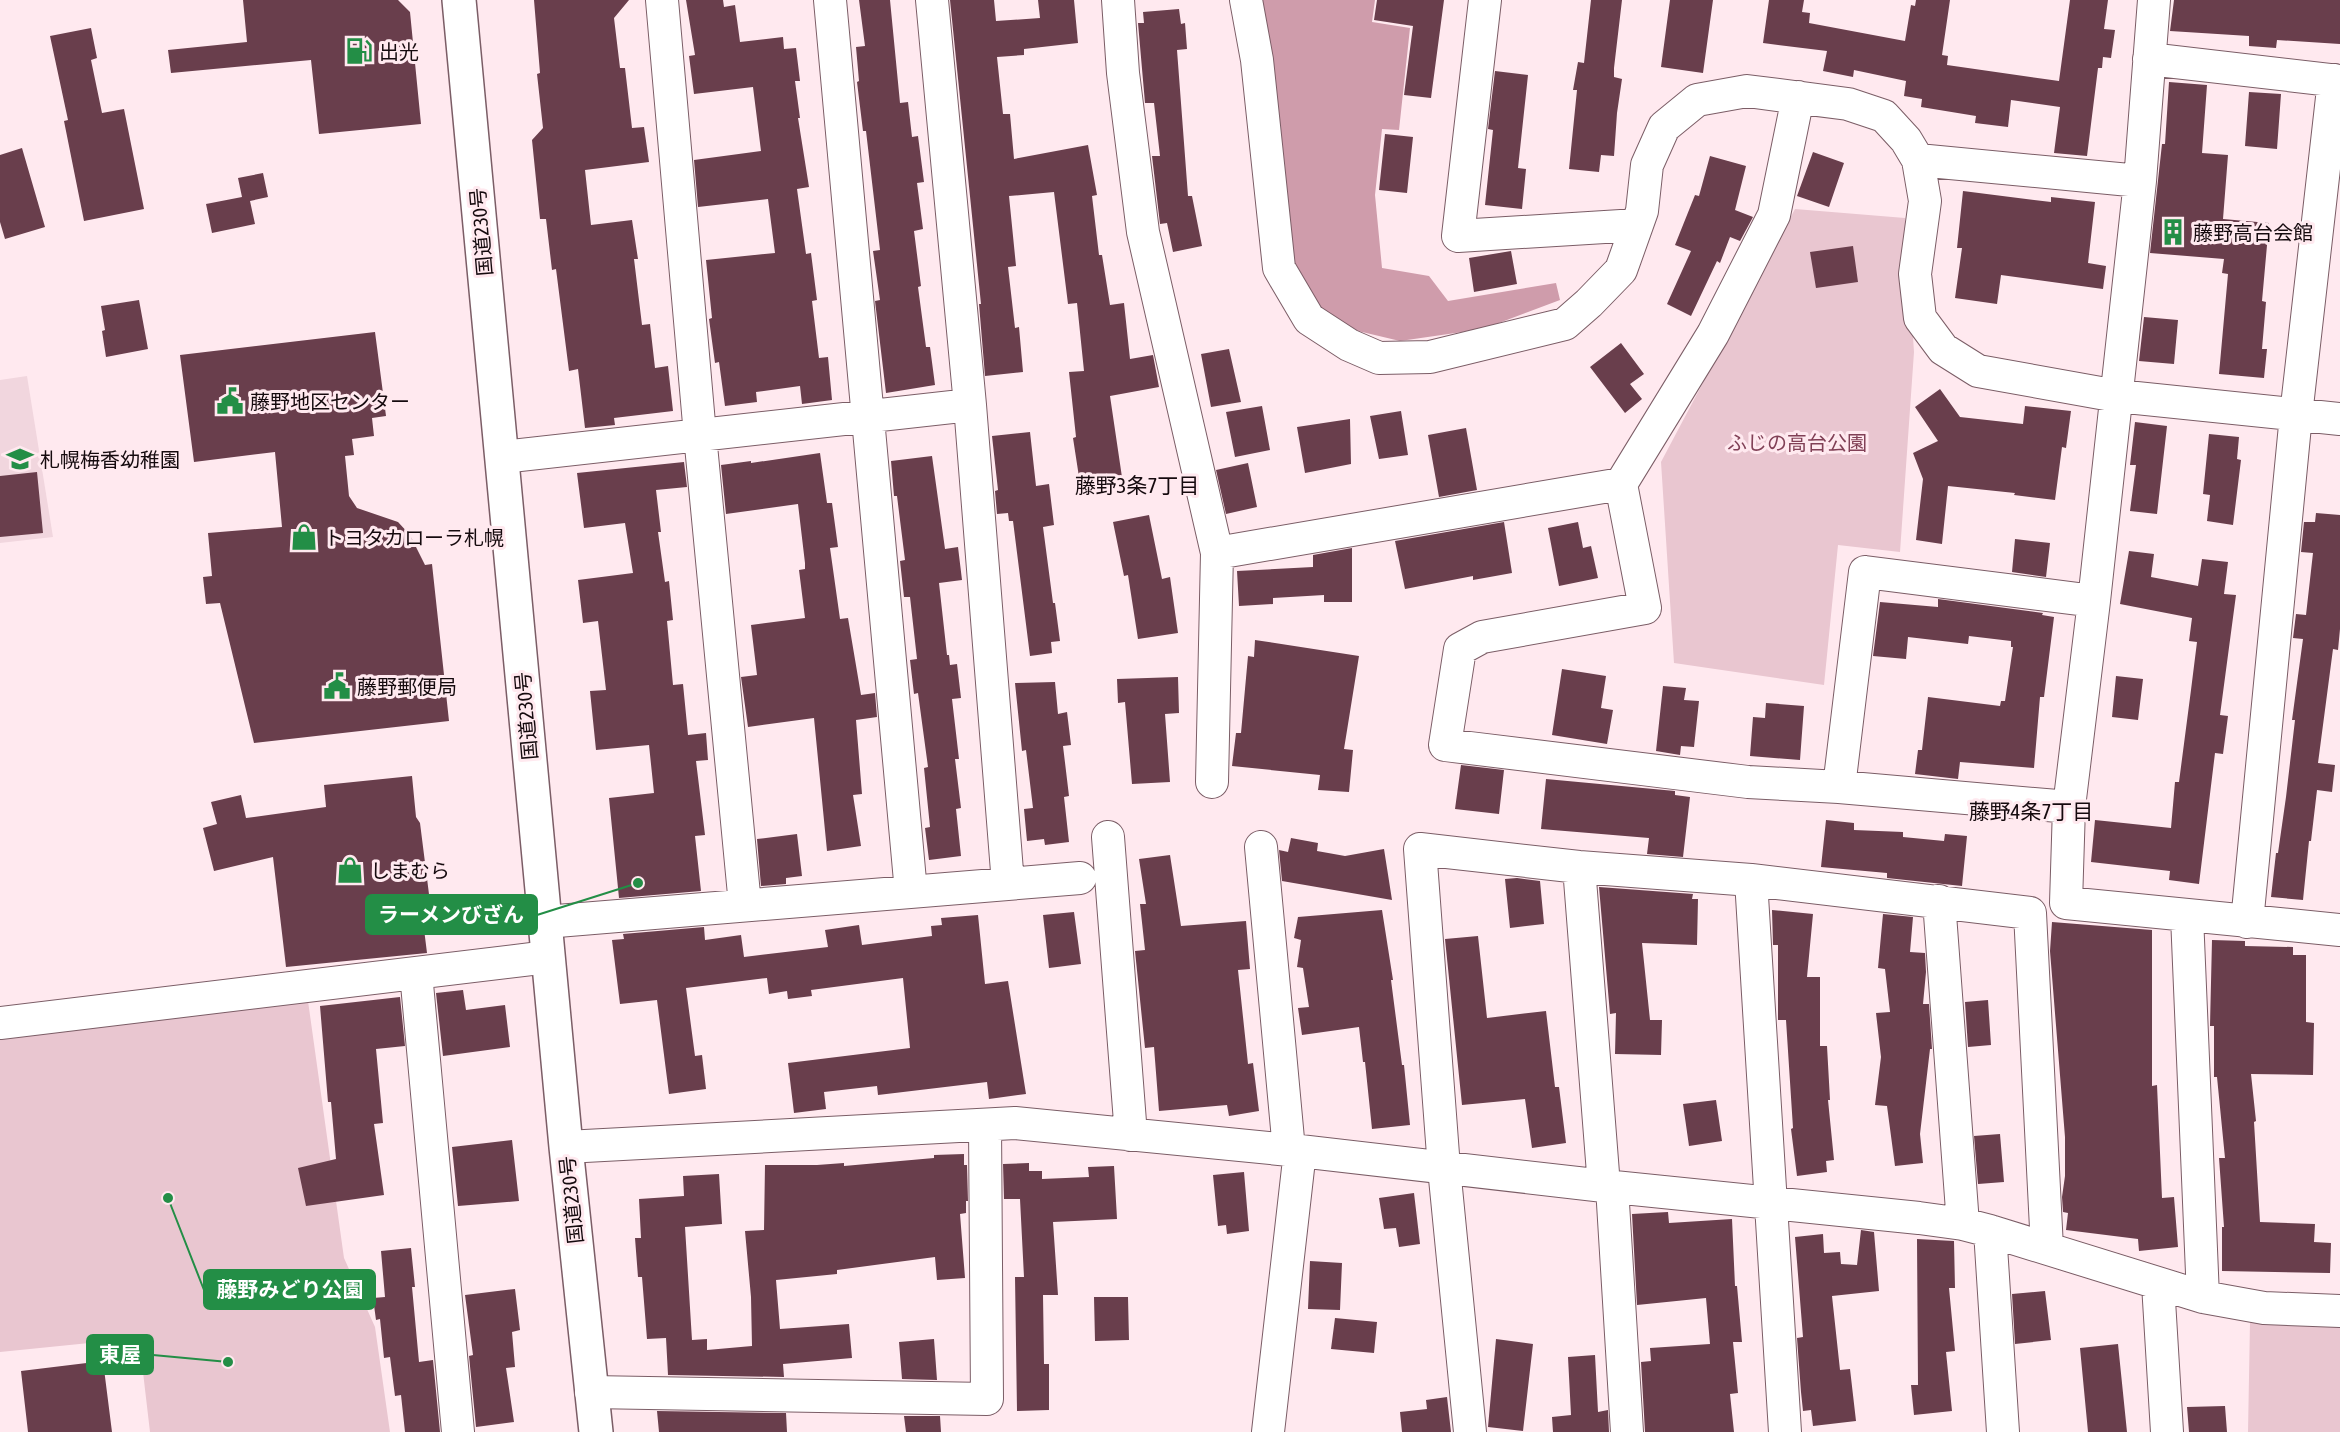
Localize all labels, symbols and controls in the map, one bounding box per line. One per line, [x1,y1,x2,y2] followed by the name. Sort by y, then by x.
[344,36,374,66] fuel station icon: 出光
[379,40,419,63] place label: 出光
[466,187,496,277] street label: 国道230号
[2158,217,2188,247] building icon: 藤野高台会館
[2193,221,2313,244] place label: 藤野高台会館
[215,386,245,416] public building icon: 藤野地区センター
[250,390,410,413] place label: 藤野地区センター
[1727,431,1867,454] park label: ふじの高台公園
[5,444,35,474] school or university icon: 札幌梅香幼稚園
[40,448,180,471] place label: 札幌梅香幼稚園
[1075,473,1199,497] district label: 藤野3条7丁目
[289,522,319,552] shop icon: トヨタカローラ札幌
[324,526,504,549] place label: トヨタカローラ札幌
[322,671,352,701] public building icon: 藤野郵便局
[511,671,541,761] street label: 国道230号
[357,675,457,698] place label: 藤野郵便局
[1969,799,2093,823] district label: 藤野4条7丁目
[335,855,365,885] shop icon: しまむら
[370,859,450,882] place label: しまむら
[366,895,537,934] callout: ラーメンびざん
[378,902,524,926] text: ラーメンびざん
[555,1155,587,1245] street label: 国道230号
[204,1270,375,1309] callout: 藤野みどり公園
[217,1277,364,1301] text: 藤野みどり公園
[87,1335,153,1374] callout: 東屋
[99,1342,141,1366] text: 東屋

